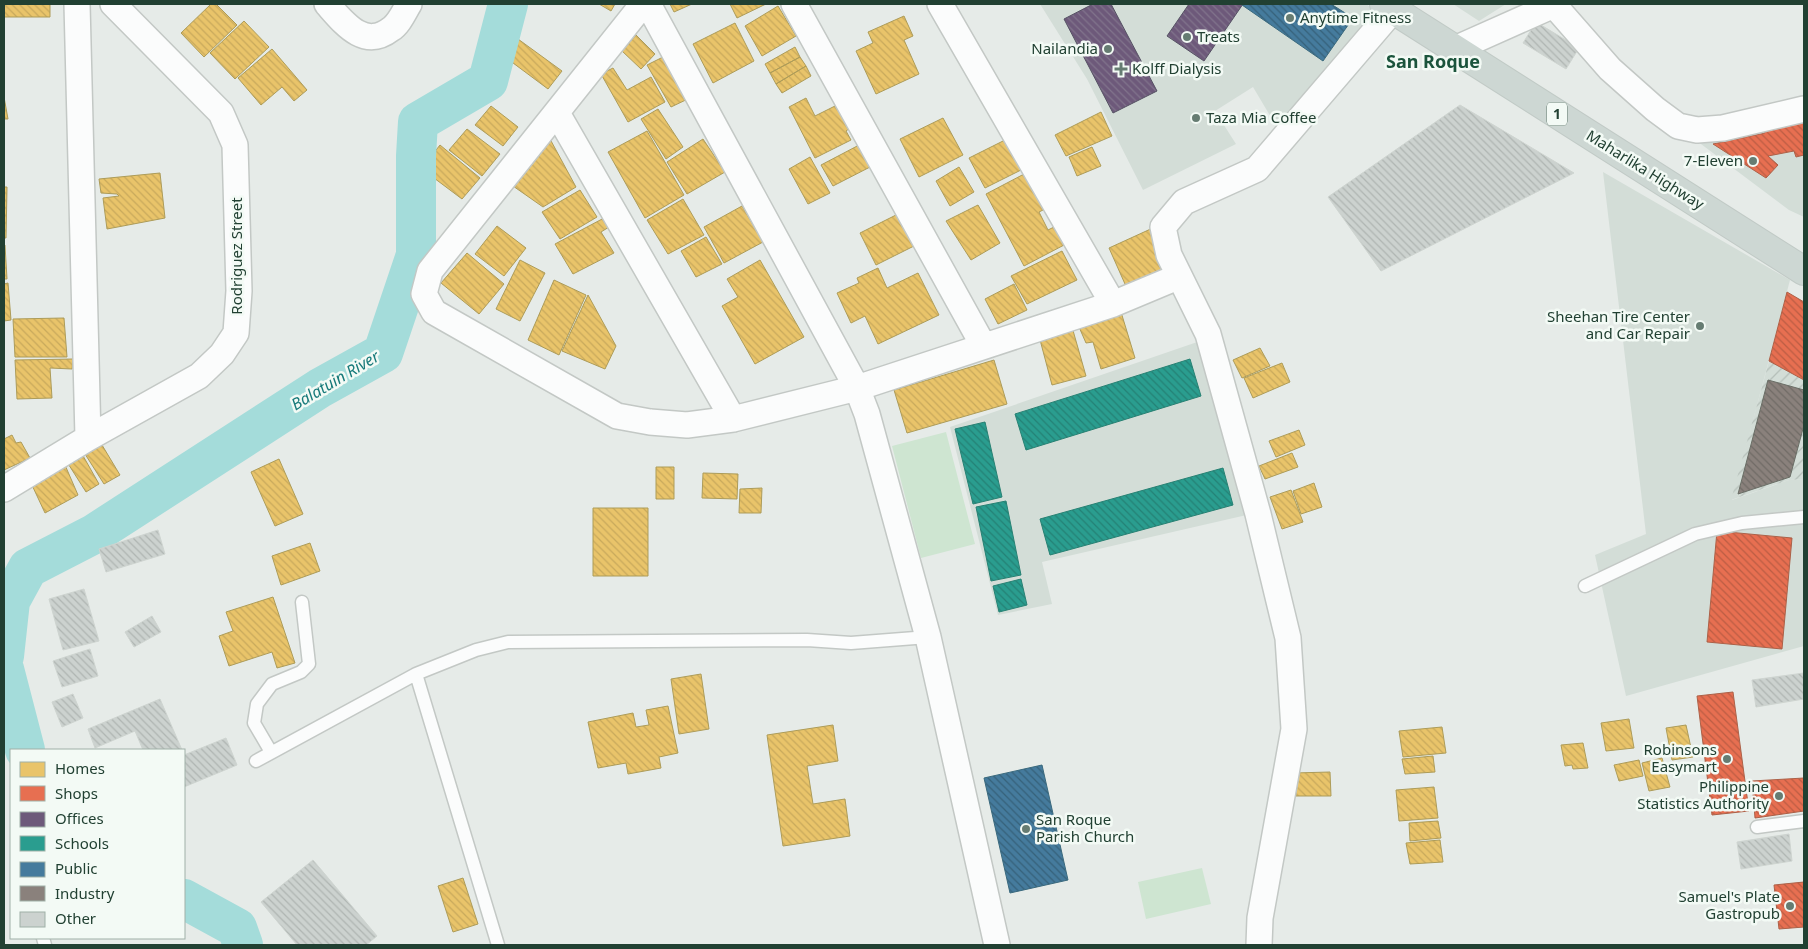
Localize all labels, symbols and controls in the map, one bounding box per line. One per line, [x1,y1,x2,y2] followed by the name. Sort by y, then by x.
[1300,7,1411,27] place label: Anytime Fitness
[1284,12,1296,24] marker: Anytime Fitness
[1197,26,1240,46] place label: Treats
[1181,31,1193,43] marker: Treats
[1031,38,1098,58] place label: Nailandia
[1102,43,1114,55] marker: Nailandia
[1386,49,1480,73] district label: San Roque
[1132,58,1221,78] place label: Kolff Dialysis
[1114,62,1128,76] marker: Kolff Dialysis
[1547,102,1567,126] road number: 1
[1206,107,1317,127] place label: Taza Mia Coffee
[1190,112,1202,124] marker: Taza Mia Coffee
[1583,125,1708,214] street label: Maharlika Highway
[1684,150,1743,170] place label: 7-Eleven
[1747,155,1759,167] marker: 7-Eleven
[226,197,246,315] street label: Rodriguez Street
[1547,306,1690,343] place label: Sheehan Tire Center and Car Repair
[1694,320,1706,332] marker: Sheehan Tire Center and Car Repair
[287,345,384,415] water label: Balatuin River
[1644,739,1718,776] place label: Robinsons Easymart
[10,749,185,939] legend
[1721,753,1733,765] marker: Robinsons Easymart
[55,758,105,778] text: Homes
[1637,776,1769,813] place label: Philippine Statistics Authority
[55,783,98,803] text: Shops
[1773,790,1785,802] marker: Philippine Statistics Authority
[55,808,104,828] text: Offices
[1036,809,1134,846] place label: San Roque Parish Church
[1020,823,1032,835] marker: San Roque Parish Church
[55,833,109,853] text: Schools
[55,858,98,878] text: Public
[55,883,115,903] text: Industry
[1678,886,1780,923] place label: Samuel's Plate Gastropub
[1784,900,1796,912] marker: Samuel's Plate Gastropub
[55,908,96,928] text: Other

